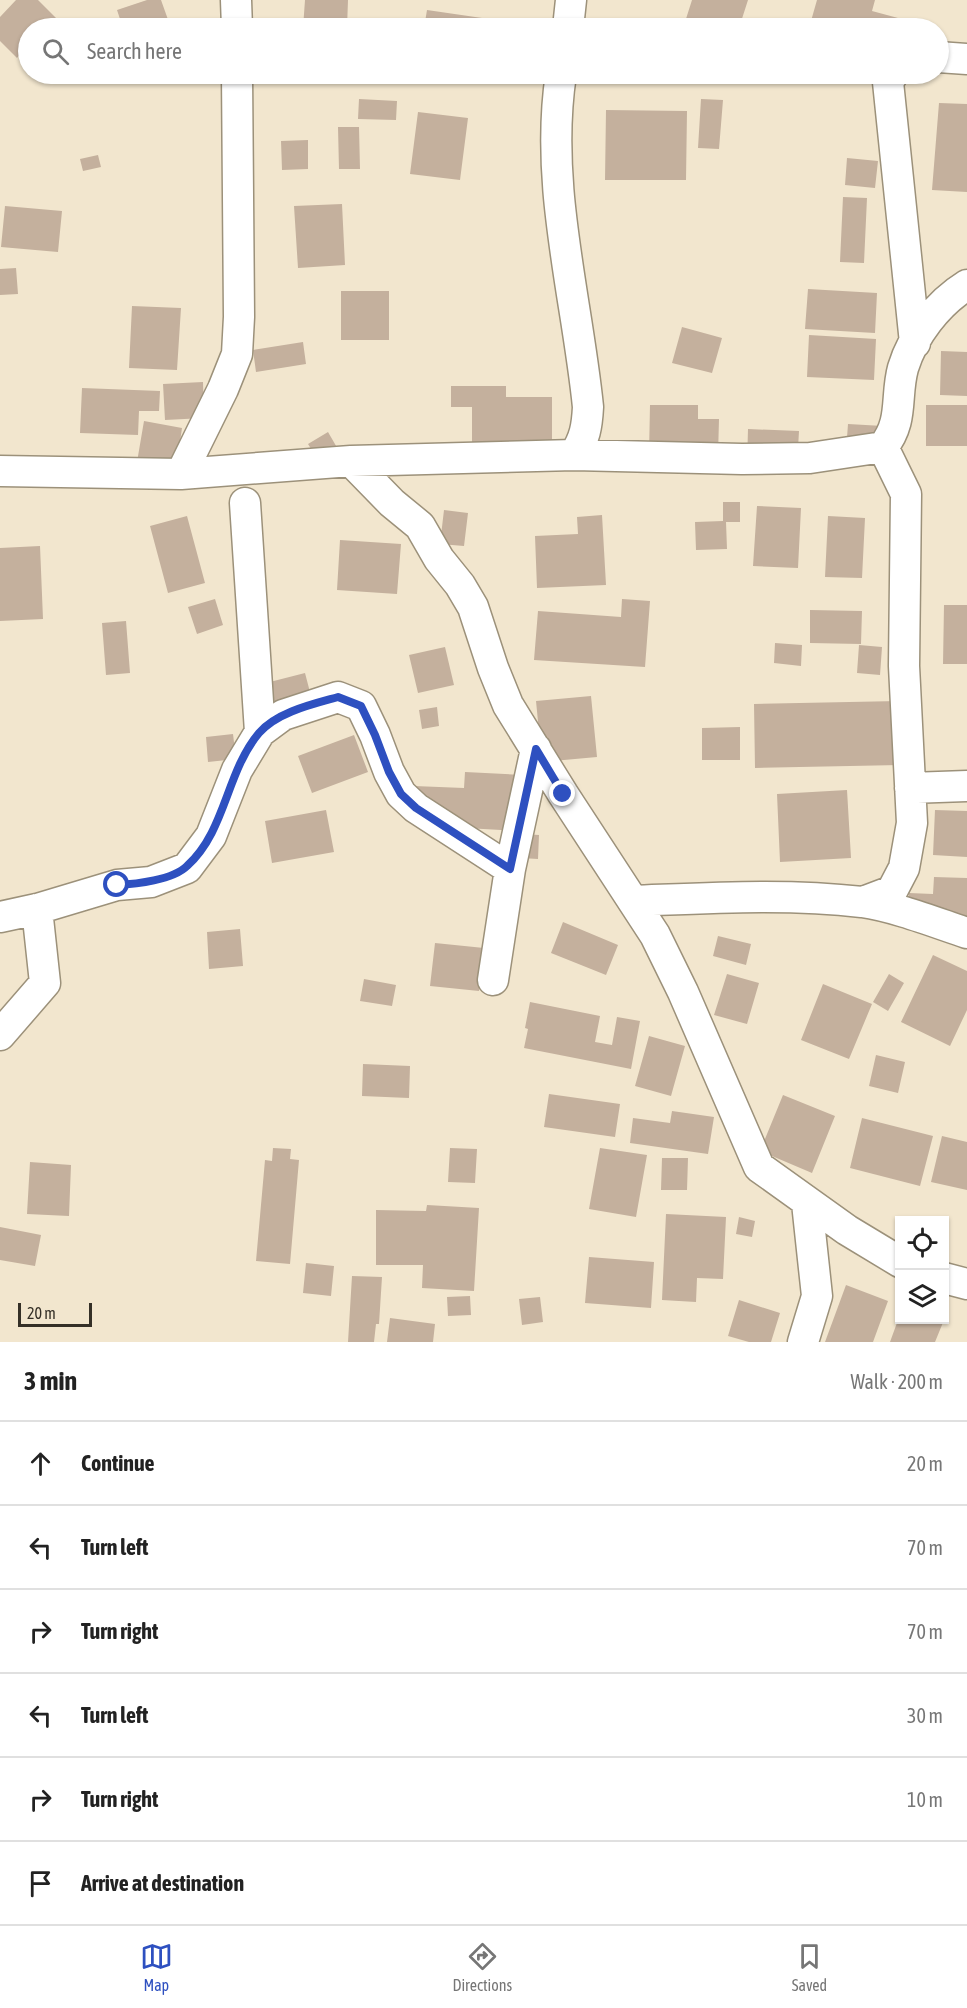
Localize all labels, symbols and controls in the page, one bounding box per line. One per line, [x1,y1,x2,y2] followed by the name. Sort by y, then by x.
[18,18,949,84] search box
[39,35,72,68] icon: search
[87,38,182,64] text: Search here
[549,780,575,806] route end
[103,871,129,897] route start
[895,1216,949,1324] map controls
[895,1216,949,1270] button: locate
[895,1270,949,1324] button: layers
[18,1300,92,1328] scale bar
[27,1304,56,1322] text: 20 m
[24,1366,77,1396] text: 3 min
[851,1370,943,1393] text: Walk · 200 m
[24,1447,57,1480] icon: ahead
[81,1450,155,1476] text: Continue
[907,1452,943,1475] text: 20 m
[24,1531,57,1564] icon: left
[81,1534,148,1560] text: Turn left
[907,1536,943,1559] text: 70 m
[24,1615,57,1648] icon: right
[81,1618,158,1644] text: Turn right
[907,1620,943,1643] text: 70 m
[24,1699,57,1732] icon: left
[81,1702,148,1728] text: Turn left
[907,1704,943,1727] text: 30 m
[24,1783,57,1816] icon: right
[81,1786,158,1812] text: Turn right
[907,1788,943,1811] text: 10 m
[24,1867,57,1900] icon: arrive
[81,1870,244,1896] text: Arrive at destination
[140,1940,173,1994] tab: Map
[452,1940,512,1994] tab: Directions
[792,1940,827,1994] tab: Saved

